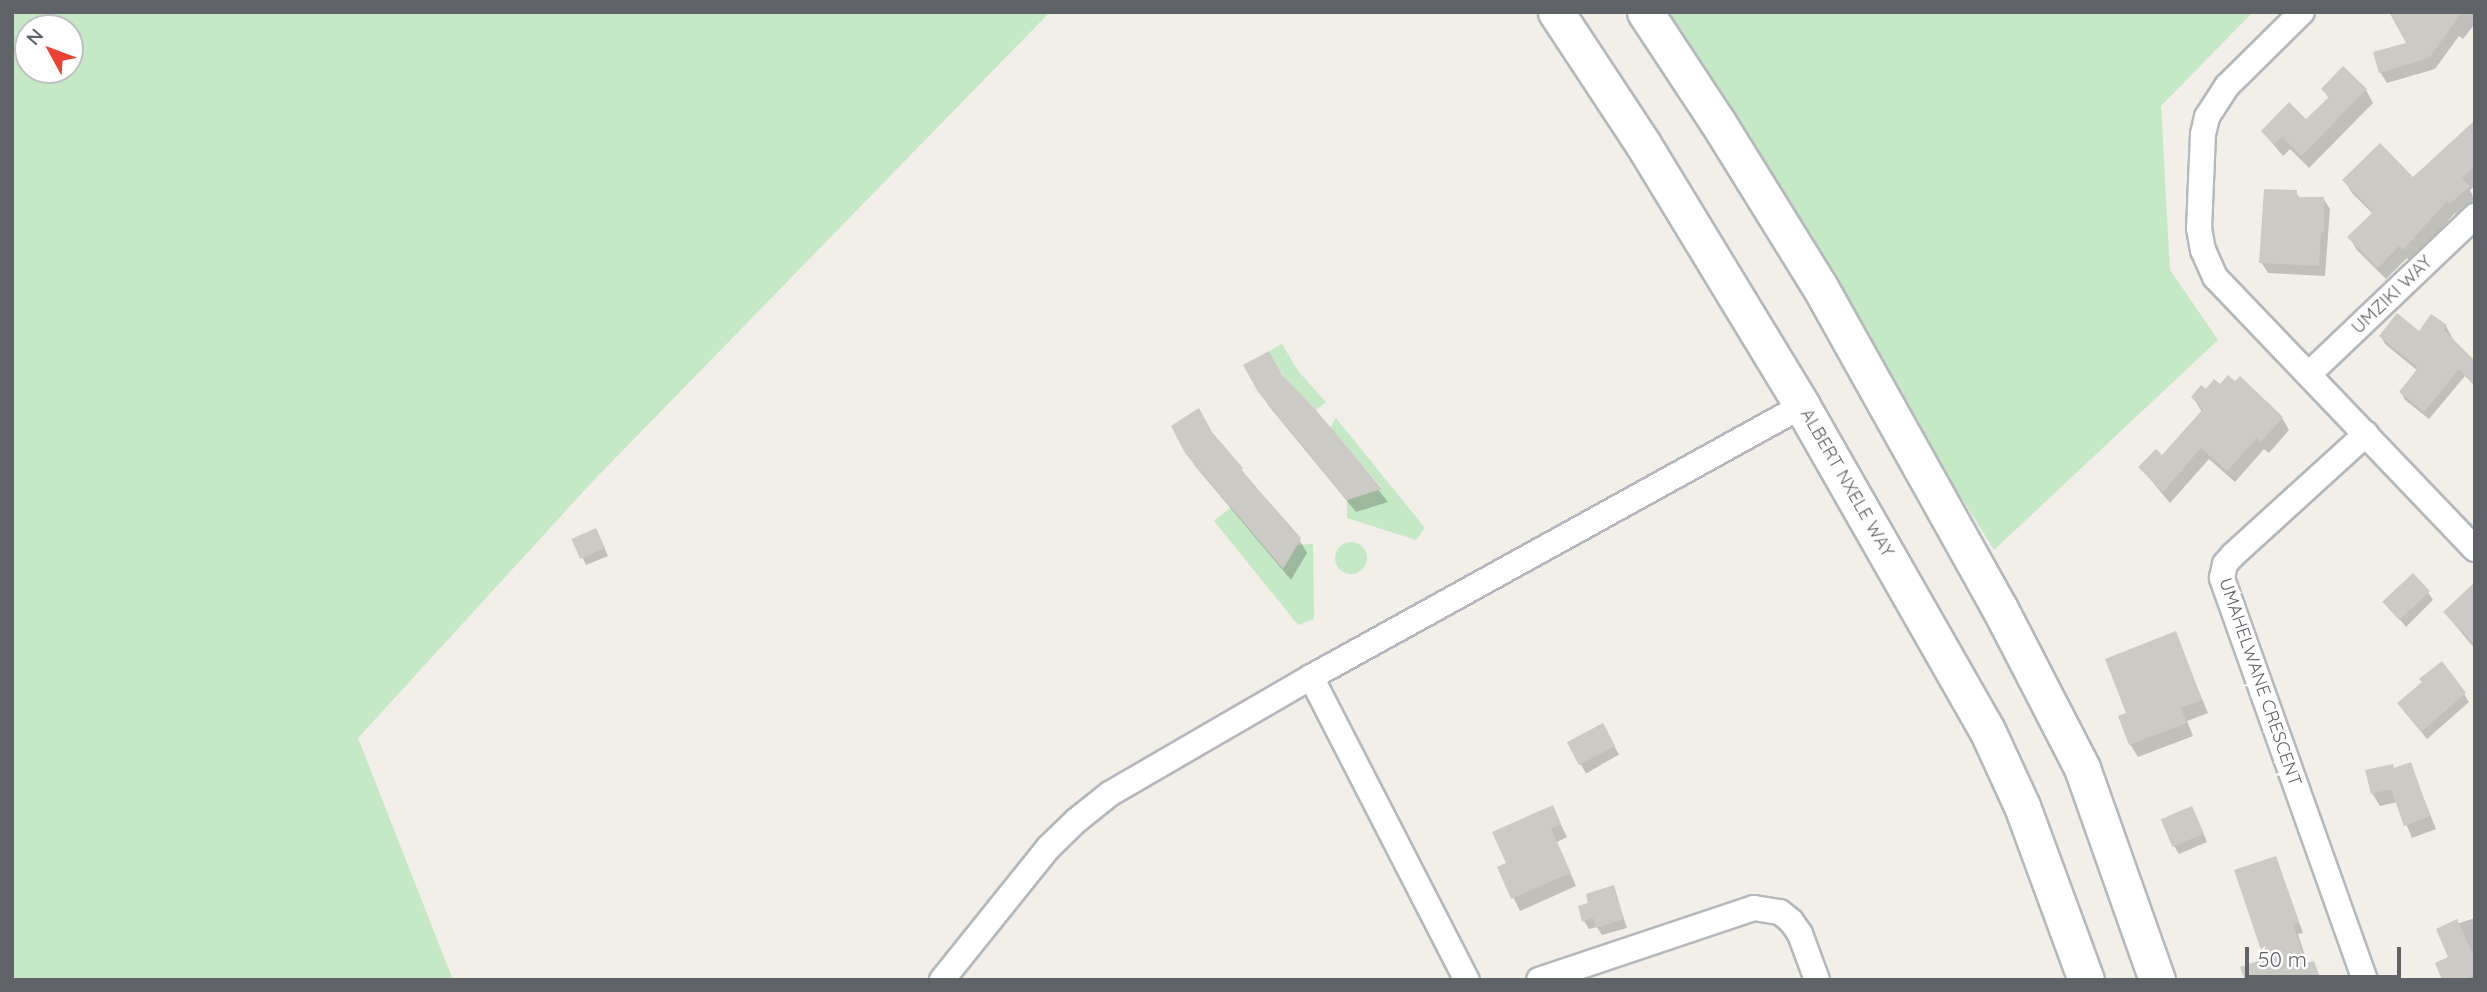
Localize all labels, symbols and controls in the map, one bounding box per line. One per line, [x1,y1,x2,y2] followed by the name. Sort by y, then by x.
[14,14,84,84] north arrow
[21,23,48,50] text: N
[2347,251,2437,339] street label: UMZIKI WAY
[1796,405,1898,561] street label: ALBERT NXELE WAY
[2214,575,2306,789] street label: UMAHELWANE CRESCENT
[2249,932,2405,976] scale bar
[2258,946,2307,972] text: 50 m

